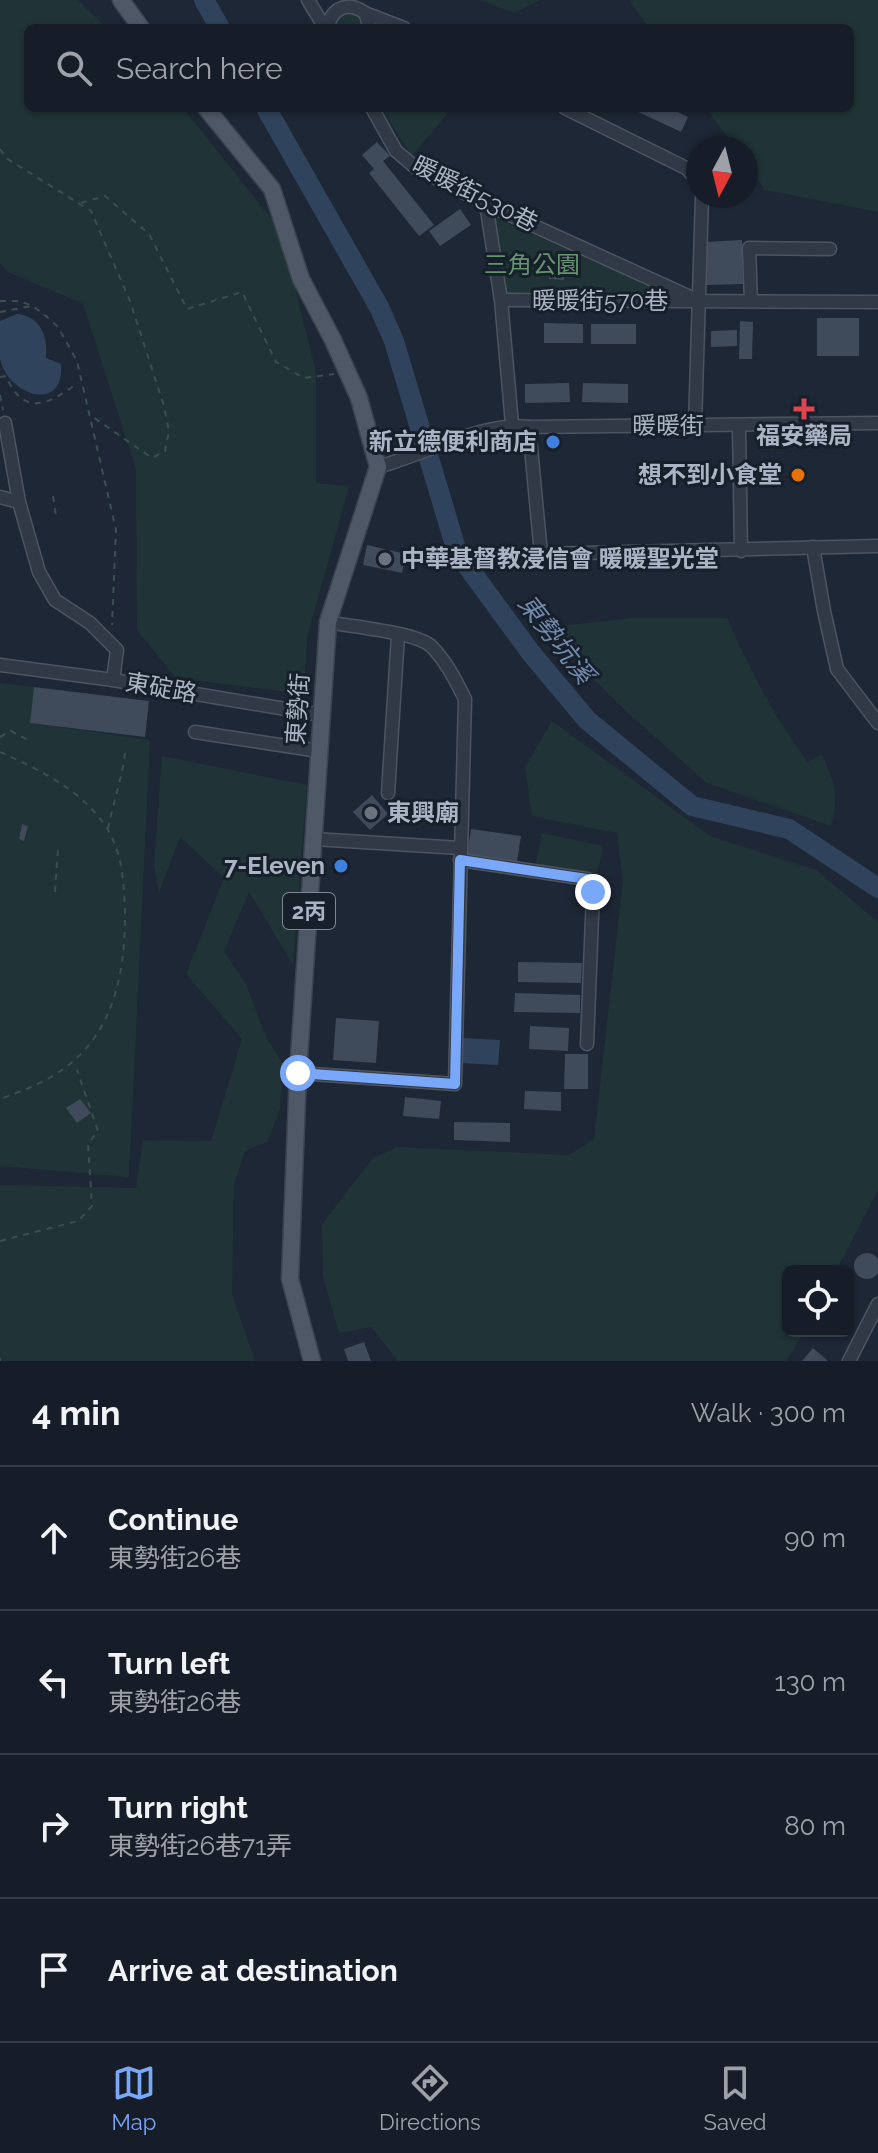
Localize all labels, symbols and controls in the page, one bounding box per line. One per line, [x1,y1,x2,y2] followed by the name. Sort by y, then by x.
[24,24,854,112] search box
[52,46,96,90] icon: search
[116,51,283,86] text: Search here
[686,136,758,208] north arrow
[408,150,543,237] street label: 暖暖街530巷
[484,250,580,279] park label: 三角公園
[532,286,668,315] street label: 暖暖街570巷
[795,400,813,418] marker: 福安藥局
[632,411,704,440] street label: 暖暖街
[756,421,852,450] place label: 福安藥局
[369,427,537,456] place label: 新立德便利商店
[544,433,562,451] marker: 新立德便利商店
[638,460,782,489] place label: 想不到小食堂
[789,466,807,484] marker: 想不到小食堂
[401,544,719,573] place label: 中華基督教浸信會 暖暖聖光堂
[376,550,394,568] marker: 中華基督教浸信會 暖暖聖光堂
[512,589,602,692] water label: 東勢坑溪
[123,667,199,708] street label: 東碇路
[281,672,314,746] street label: 東勢街
[387,798,459,827] place label: 東興廟
[362,804,380,822] marker: 東興廟
[224,851,325,880] place label: 7-Eleven
[332,857,350,875] marker: 7-Eleven
[575,874,611,910] route end
[283,893,335,929] road number: 2丙
[280,1055,316,1091] route start
[782,1265,854,1337] map controls
[782,1265,854,1337] button: locate
[32,1393,120,1433] text: 4 min
[691,1398,846,1428] text: Walk · 300 m
[108,1502,239,1537] text: Continue
[32,1516,76,1560] icon: ahead
[784,1523,846,1553] text: 90 m
[108,1543,241,1573] text: 東勢街26巷
[108,1646,230,1681] text: Turn left
[32,1660,76,1704] icon: left
[775,1667,846,1697] text: 130 m
[108,1687,241,1717] text: 東勢街26巷
[108,1790,248,1825] text: Turn right
[32,1804,76,1848] icon: right
[784,1811,846,1841] text: 80 m
[108,1831,292,1861] text: 東勢街26巷71弄
[32,1948,76,1992] icon: arrive
[108,1953,398,1988] text: Arrive at destination
[111,2061,156,2135] tab: Map
[379,2061,481,2135] tab: Directions
[704,2061,767,2135] tab: Saved

